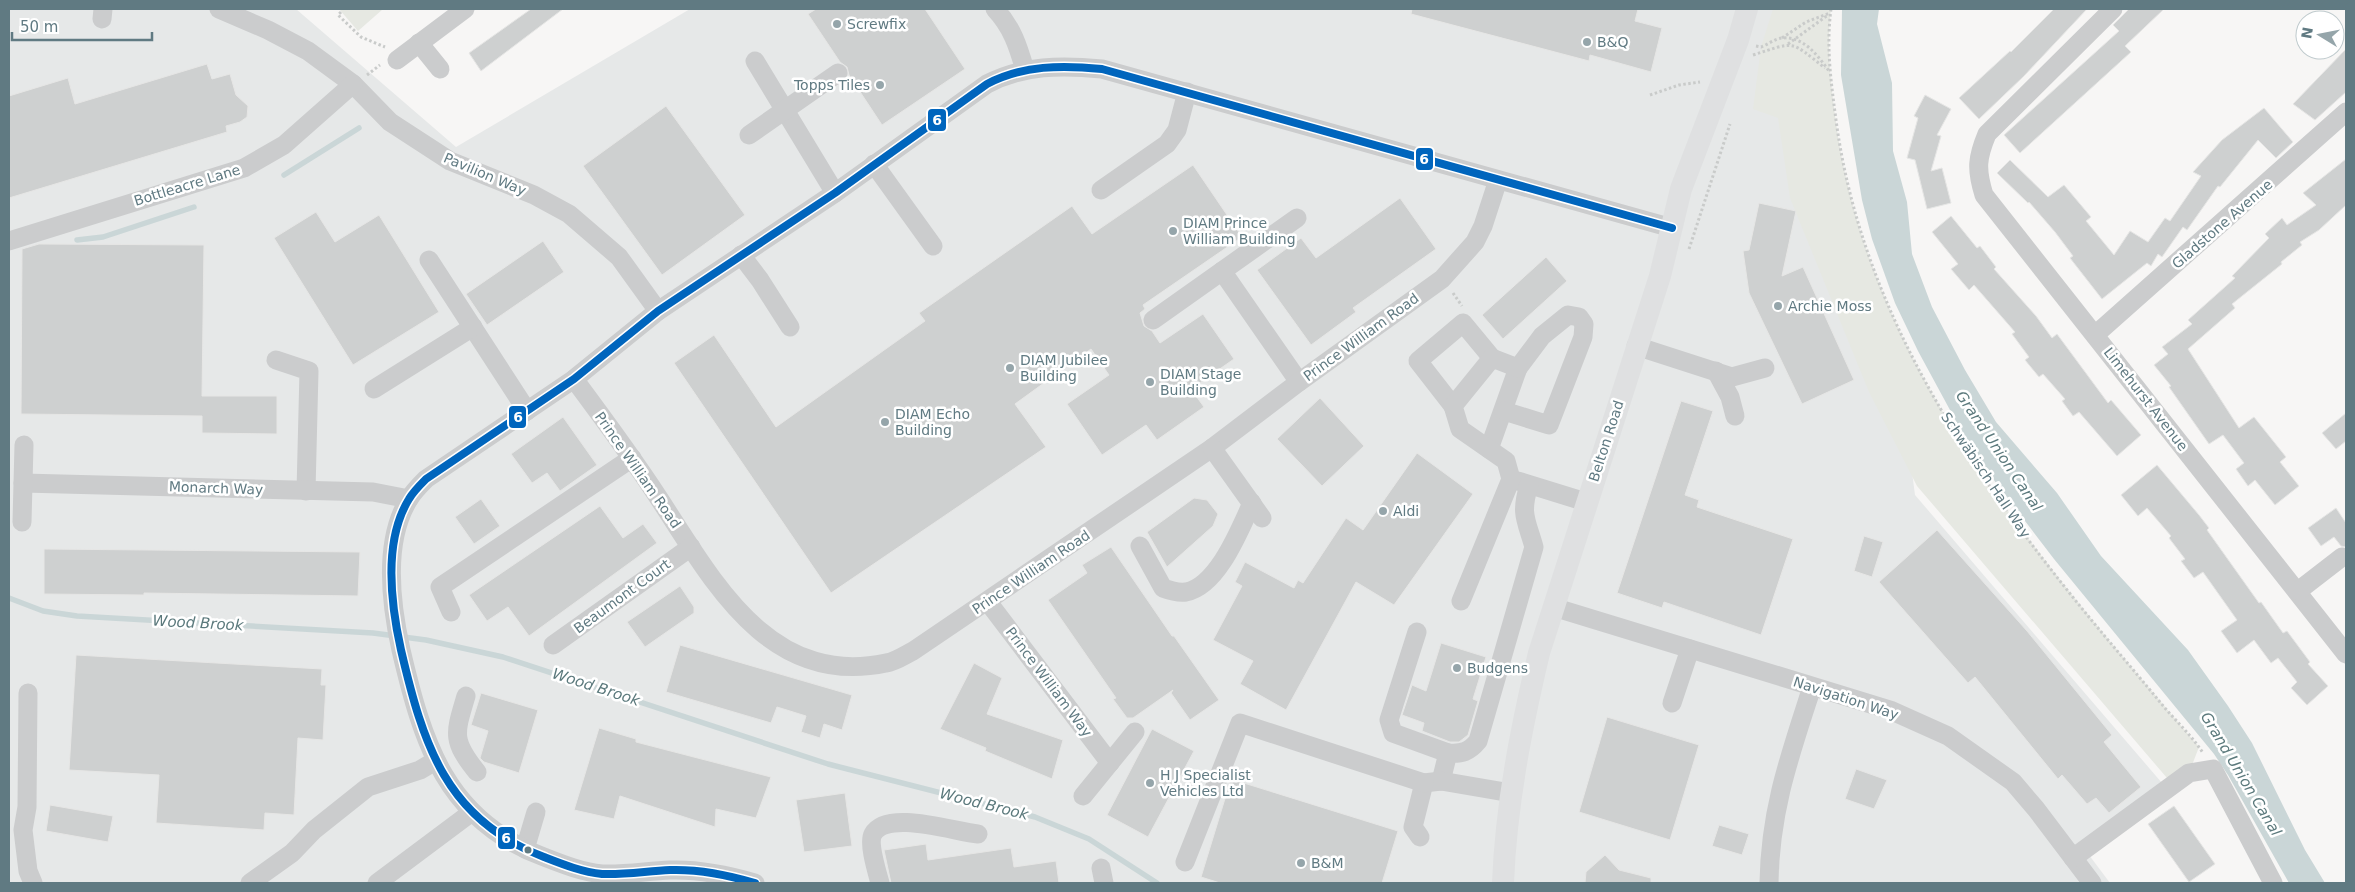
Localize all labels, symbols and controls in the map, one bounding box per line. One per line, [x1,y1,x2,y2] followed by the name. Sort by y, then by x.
[12,10,152,42] scale bar
[2295,10,2345,60] north arrow
[847,16,906,32] place label: Screwfix
[20,18,58,36] text: 50 m
[831,18,843,30] marker: Screwfix
[2298,26,2316,40] text: N
[1597,34,1629,50] place label: B&Q
[1581,36,1593,48] marker: B&Q
[793,77,870,93] place label: Topps Tiles
[874,79,886,91] marker: Topps Tiles
[927,108,947,132] line badge: 6
[932,112,942,128] text: 6
[1415,147,1434,171] line badge: 6
[441,149,529,199] street label: Pavilion Way
[1419,151,1429,167] text: 6
[132,161,242,209] street label: Bottleacre Lane
[2169,176,2275,272] street label: Gladstone Avenue
[1183,215,1296,247] place label: DIAM Prince William Building
[1167,225,1179,237] marker: DIAM Prince William Building
[1300,290,1422,384] street label: Prince William Road
[1788,298,1872,314] place label: Archie Moss
[1772,300,1784,312] marker: Archie Moss
[2101,344,2191,454] street label: Limehurst Avenue
[1020,352,1108,384] place label: DIAM Jubilee Building
[1004,362,1016,374] marker: DIAM Jubilee Building
[1160,366,1241,398] place label: DIAM Stage Building
[1144,376,1156,388] marker: DIAM Stage Building
[1952,387,2046,515] water label: Grand Union Canal
[1585,398,1627,484] street label: Belton Road
[508,405,527,429] line badge: 6
[895,406,970,438] place label: DIAM Echo Building
[513,409,523,425] text: 6
[592,409,684,531] street label: Prince William Road
[1938,409,2034,541] street label: Schwäbisch Hall Way
[879,416,891,428] marker: DIAM Echo Building
[169,478,263,498] street label: Monarch Way
[1393,503,1419,519] place label: Aldi
[1377,505,1389,517] marker: Aldi
[969,527,1093,617] street label: Prince William Road
[571,555,674,636] street label: Beaumont Court
[152,612,245,634] water label: Wood Brook
[1003,624,1095,740] street label: Prince William Way
[1467,660,1528,676] place label: Budgens
[1451,662,1463,674] marker: Budgens
[550,664,643,710] water label: Wood Brook
[1791,673,1901,723] street label: Navigation Way
[2197,709,2286,840] water label: Grand Union Canal
[1160,767,1251,799] place label: H J Specialist Vehicles Ltd
[1144,777,1156,789] marker: H J Specialist Vehicles Ltd
[938,784,1032,824] water label: Wood Brook
[497,826,516,850] line badge: 6
[501,830,511,846] text: 6
[523,845,533,855] unlabelled marker
[1311,855,1344,871] place label: B&M
[1295,857,1307,869] marker: B&M

